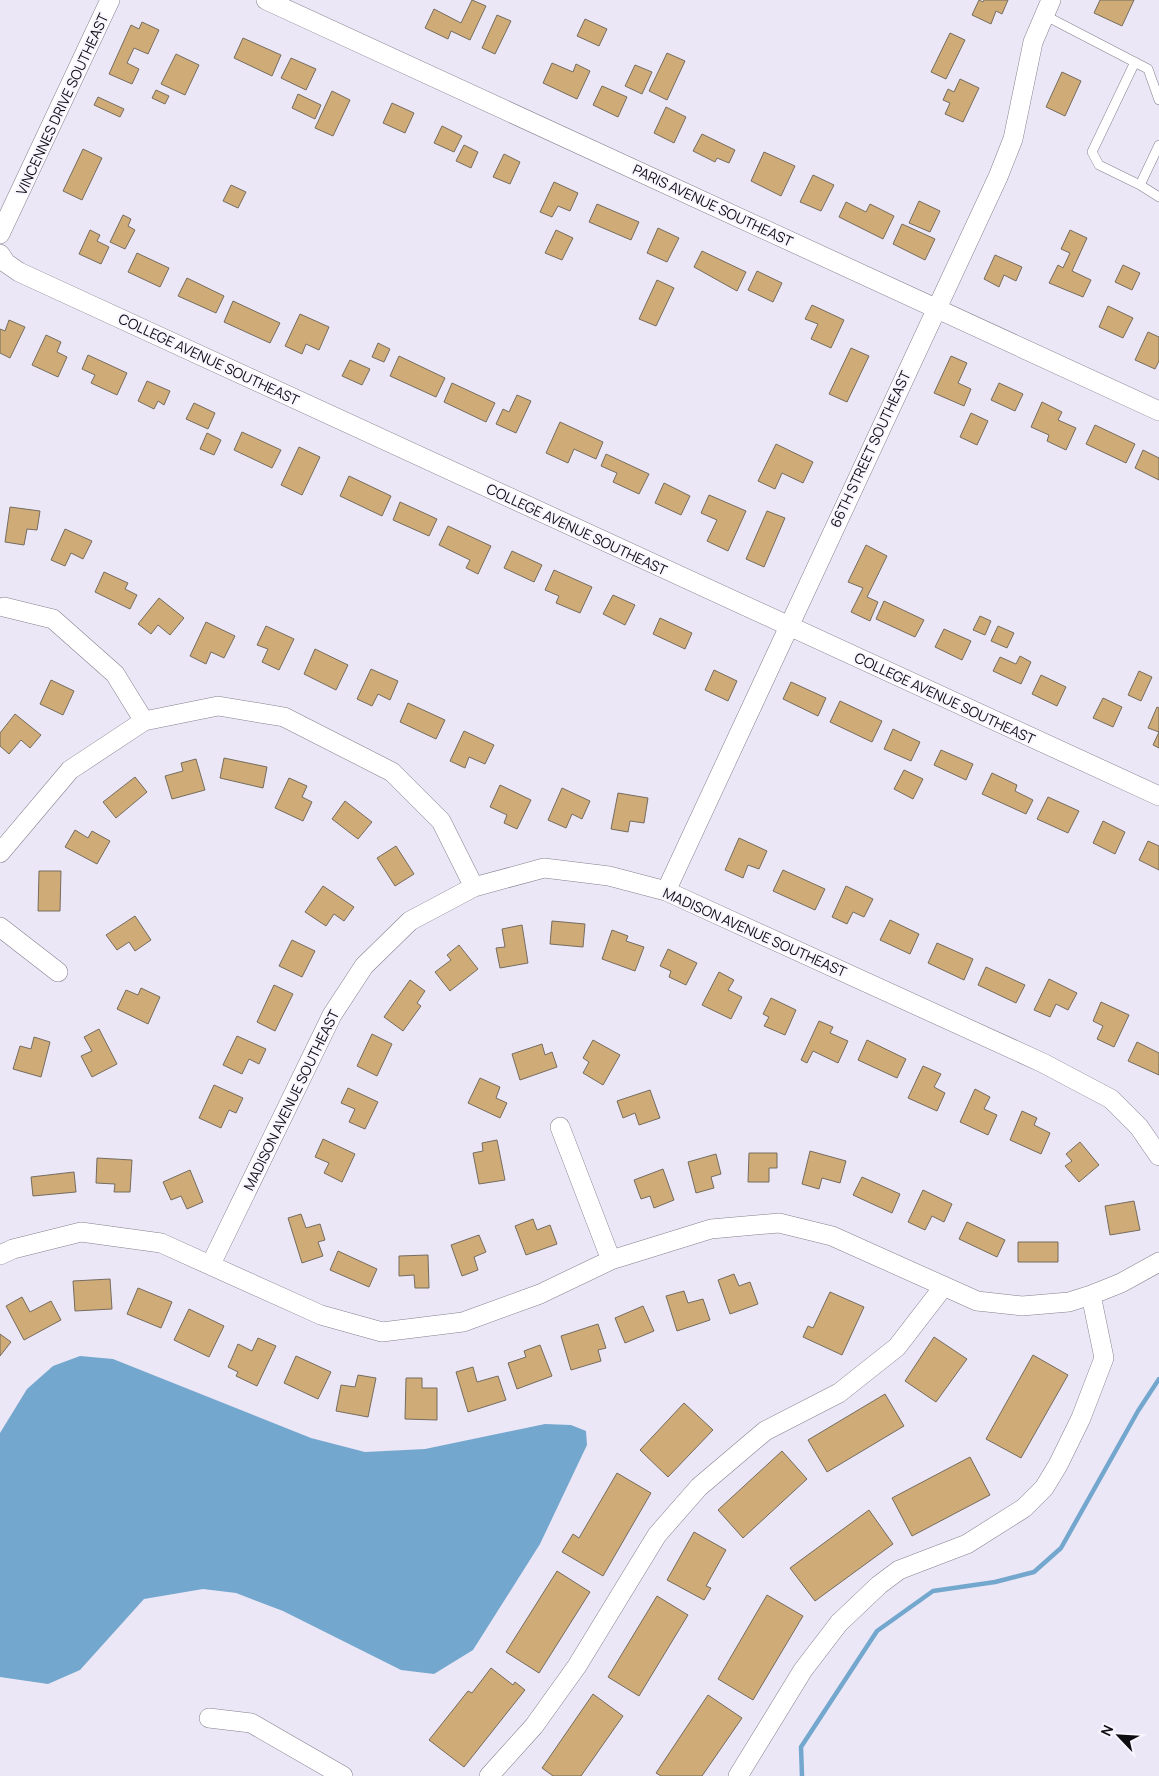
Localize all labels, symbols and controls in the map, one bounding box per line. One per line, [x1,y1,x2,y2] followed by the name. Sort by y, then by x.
[11,10,113,198] street label: VINCENNES DRIVE SOUTHEAST
[630,159,797,251] street label: PARIS AVENUE SOUTHEAST
[116,309,303,410] street label: COLLEGE AVENUE SOUTHEAST
[825,367,915,530] street label: 66TH STREET SOUTHEAST
[484,479,671,580] street label: COLLEGE AVENUE SOUTHEAST
[852,648,1039,749] street label: COLLEGE AVENUE SOUTHEAST
[660,883,850,981] street label: MADISON AVENUE SOUTHEAST
[239,1006,343,1194] street label: MADISON AVENUE SOUTHEAST
[1094,1711,1144,1761] north arrow
[1096,1722,1118,1739] text: N

